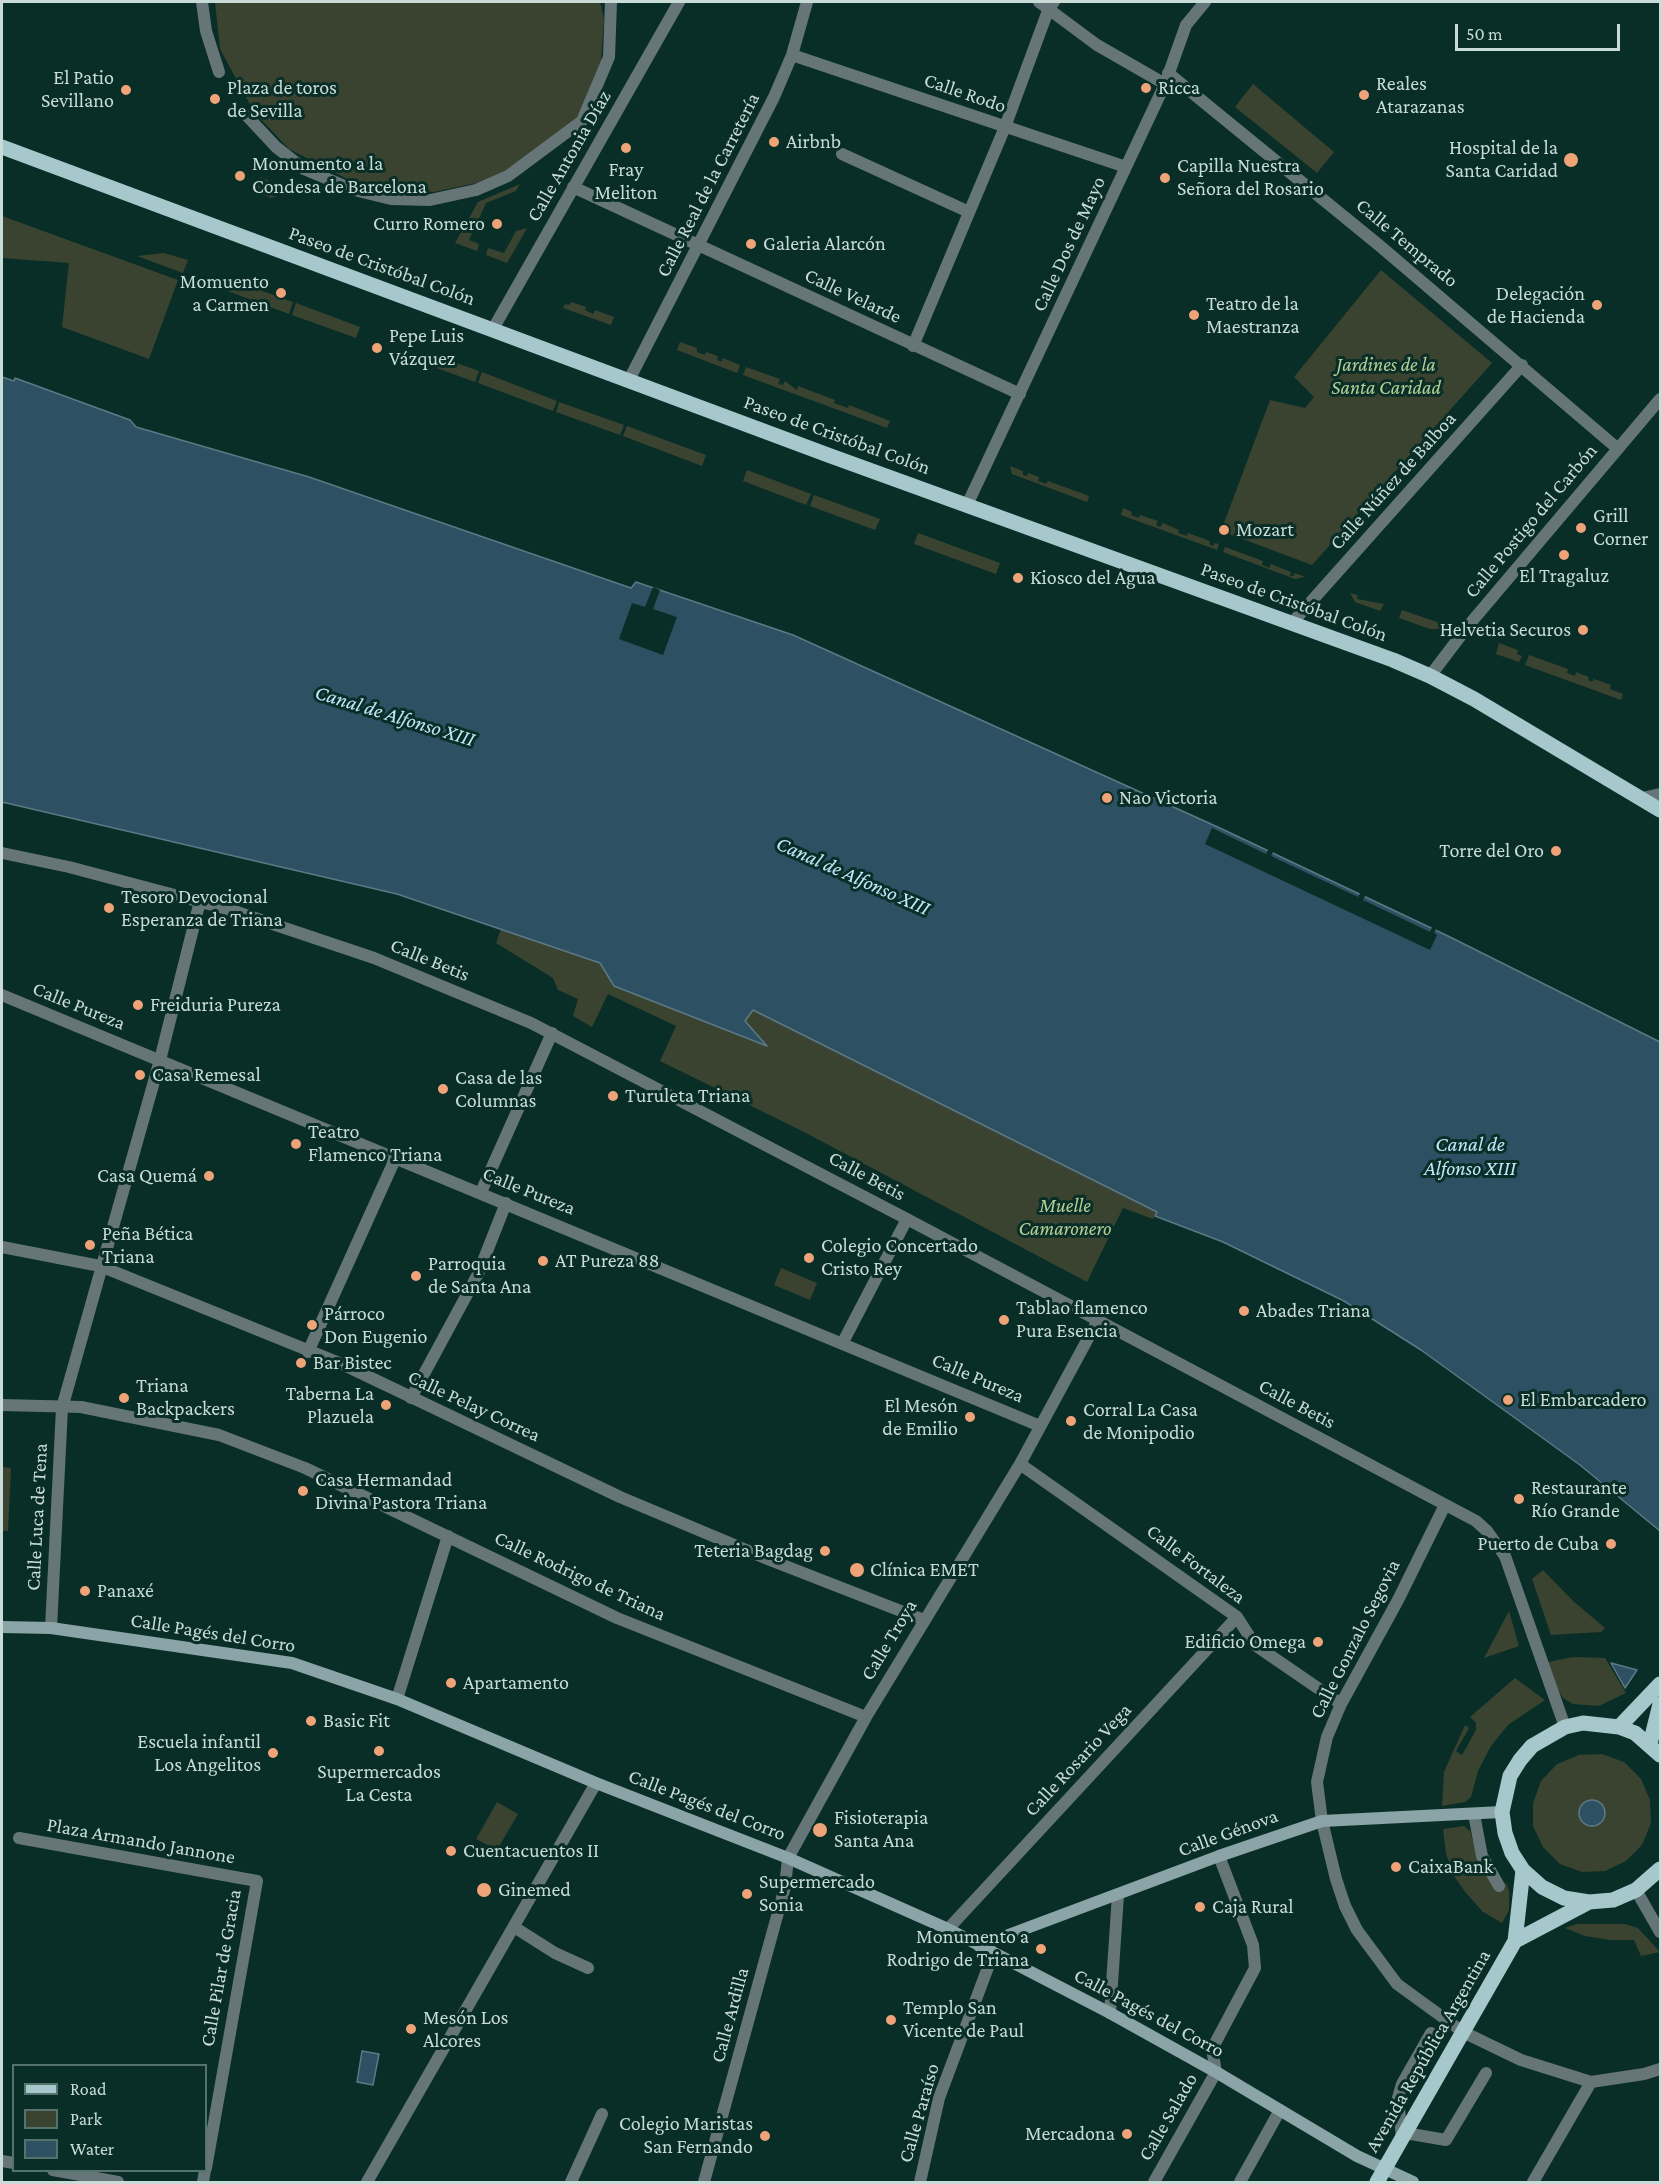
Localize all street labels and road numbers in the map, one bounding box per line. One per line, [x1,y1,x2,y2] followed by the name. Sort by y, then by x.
[921,68,1009,118] street label: Calle Rodo
[522,86,616,226] street label: Calle Antonia Díaz
[651,89,765,281] street label: Calle Real de la Carretería
[1027,172,1111,316] street label: Calle Dos de Mayo
[1351,193,1463,293] street label: Calle Temprado
[285,221,479,311] street label: Paseo de Cristóbal Colón
[801,263,905,329] street label: Calle Velarde
[740,390,934,480] street label: Paseo de Cristóbal Colón
[1325,407,1461,555] street label: Calle Núñez de Balboa
[1460,439,1602,603] street label: Calle Postigo del Carbón
[1197,557,1391,647] street label: Paseo de Cristóbal Colón
[387,933,473,987] street label: Calle Betis
[29,977,129,1035] street label: Calle Pureza
[825,1146,909,1206] street label: Calle Betis
[479,1162,579,1220] street label: Calle Pureza
[928,1348,1028,1408] street label: Calle Pureza
[404,1365,544,1447] street label: Calle Pelay Correa
[1255,1374,1339,1434] street label: Calle Betis
[21,1443,53,1591] street label: Calle Luca de Tena
[1142,1519,1250,1609] street label: Calle Fortaleza
[490,1526,670,1626] street label: Calle Rodrigo de Triana
[1305,1555,1405,1723] street label: Calle Gonzalo Segovia
[856,1595,922,1685] street label: Calle Troya
[129,1608,297,1658] street label: Calle Pagés del Corro
[1019,1698,1137,1822] street label: Calle Rosario Vega
[625,1764,789,1846] street label: Calle Pagés del Corro
[1175,1804,1281,1862] street label: Calle Génova
[45,1813,237,1869] street label: Plaza Armando Jannone
[195,1888,247,2048] street label: Calle Pilar de Gracia
[1360,1945,1496,2157] street label: Avenida República Argentina
[1070,1963,1228,2063] street label: Calle Pagés del Corro
[706,1965,754,2065] street label: Calle Ardilla
[893,2061,945,2165] street label: Calle Paraíso
[1133,2069,1203,2165] street label: Calle Salado

